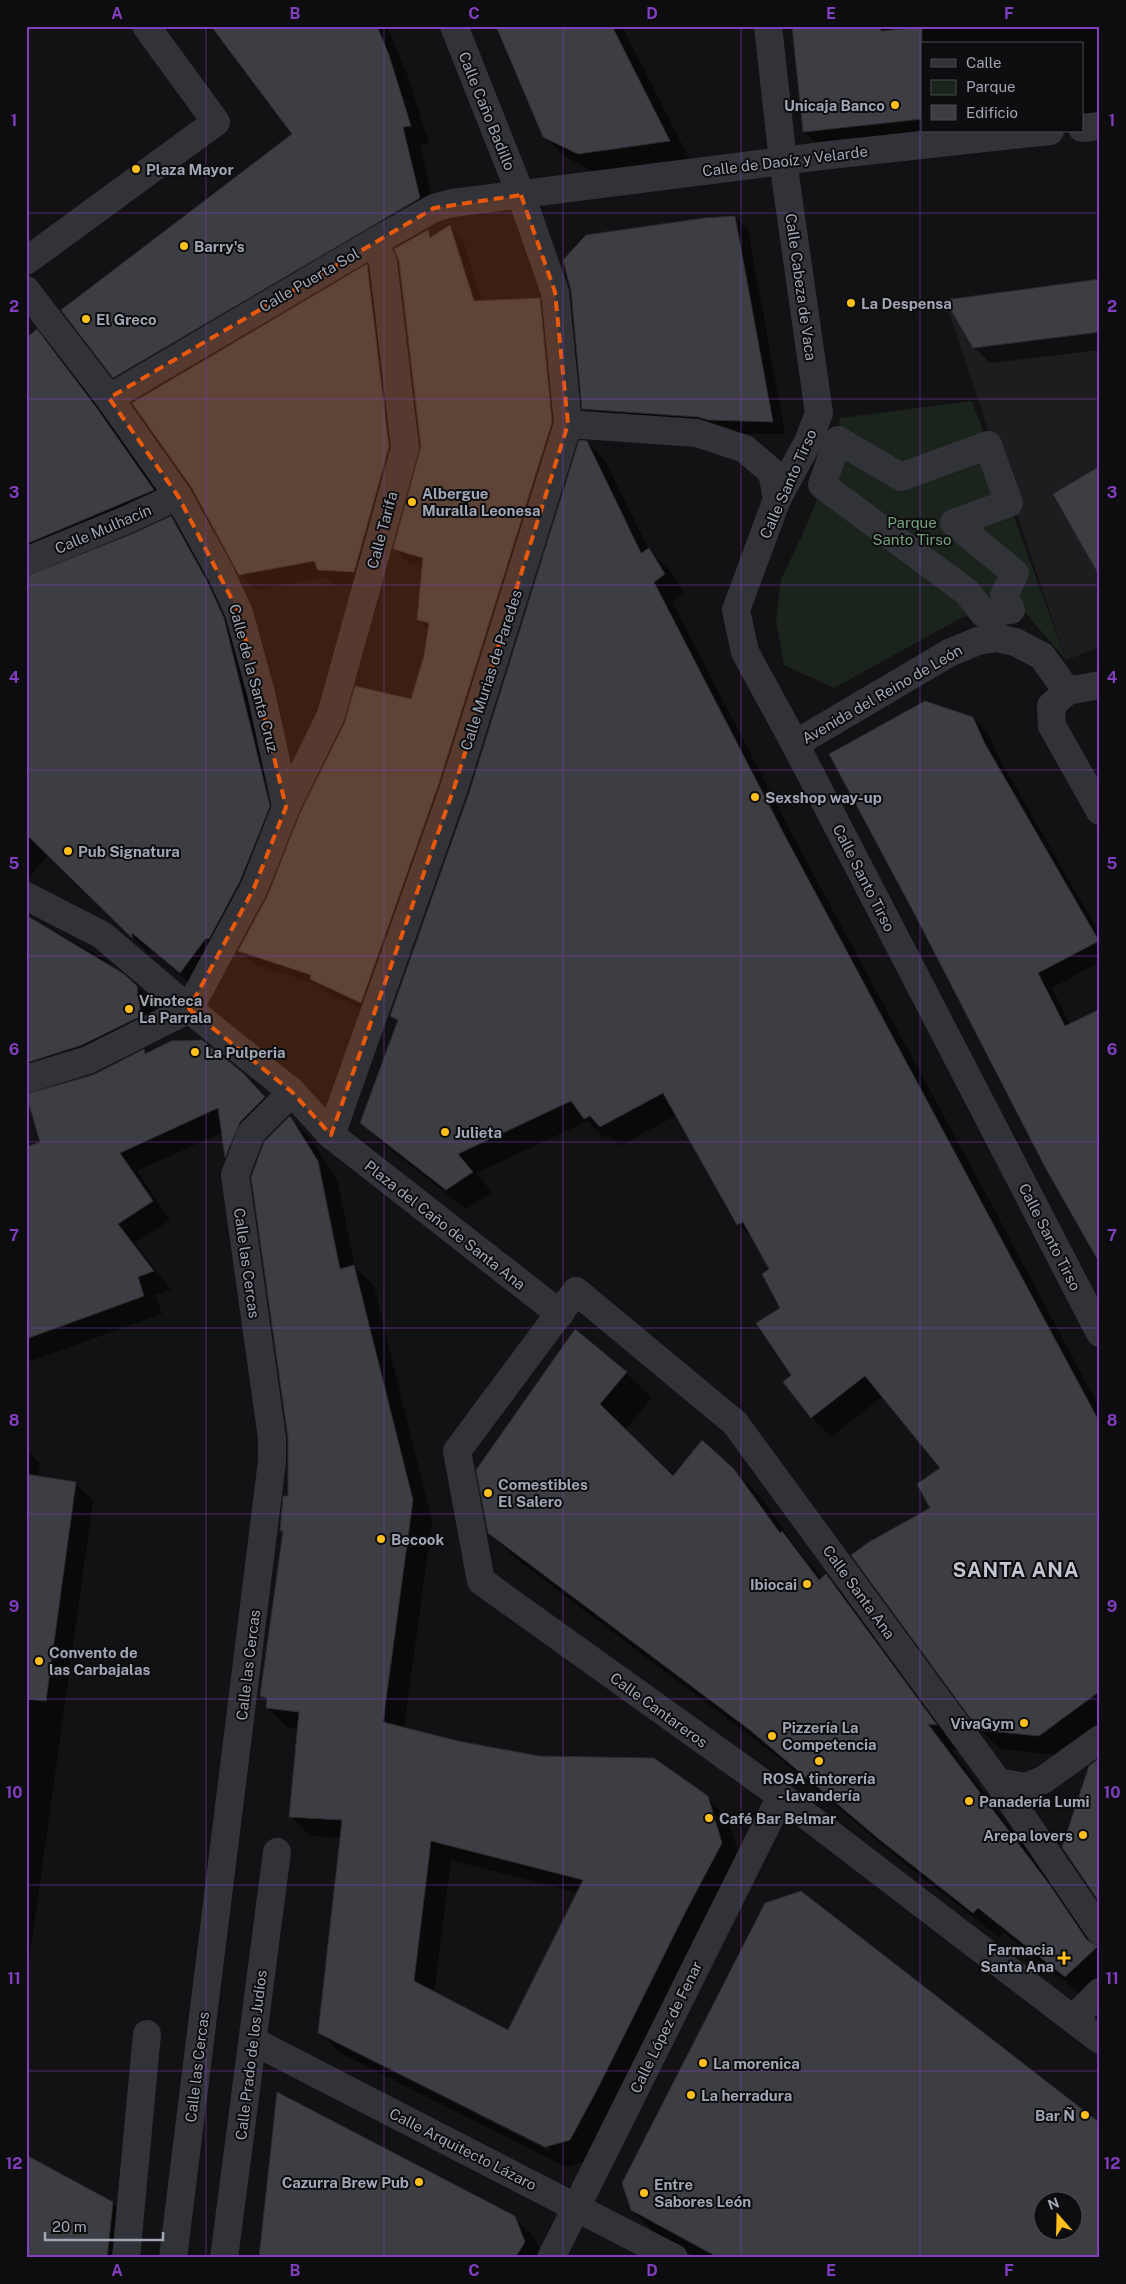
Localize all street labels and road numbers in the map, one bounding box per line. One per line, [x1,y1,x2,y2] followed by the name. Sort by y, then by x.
[455,49,519,173] street label: Calle Caño Badillo
[701,142,869,180] street label: Calle de Daoíz y Velarde
[782,212,820,362] street label: Calle Cabeza de Vaca
[256,245,362,315] street label: Calle Puerta Sol
[756,427,820,541] street label: Calle Santo Tirso
[364,490,400,570] street label: Calle Tarifa
[52,501,154,557] street label: Calle Mulhacín
[457,588,525,752] street label: Calle Murias de Paredes
[226,602,282,754] street label: Calle de la Santa Cruz
[799,641,965,747] street label: Avenida del Reino de León
[830,822,898,934] street label: Calle Santo Tirso
[361,1157,529,1293] street label: Plaza del Caño de Santa Ana
[1016,1181,1084,1293] street label: Calle Santo Tirso
[231,1207,263,1319] street label: Calle las Cercas
[820,1542,898,1642] street label: Calle Santa Ana
[233,1609,263,1721] street label: Calle las Cercas
[607,1669,711,1751] street label: Calle Cantareros
[627,1958,705,2096] street label: Calle López de Fenar
[232,1969,270,2141] street label: Calle Prado de los Judíos
[182,2011,212,2123] street label: Calle las Cercas
[387,2104,539,2194] street label: Calle Arquitecto Lázaro

